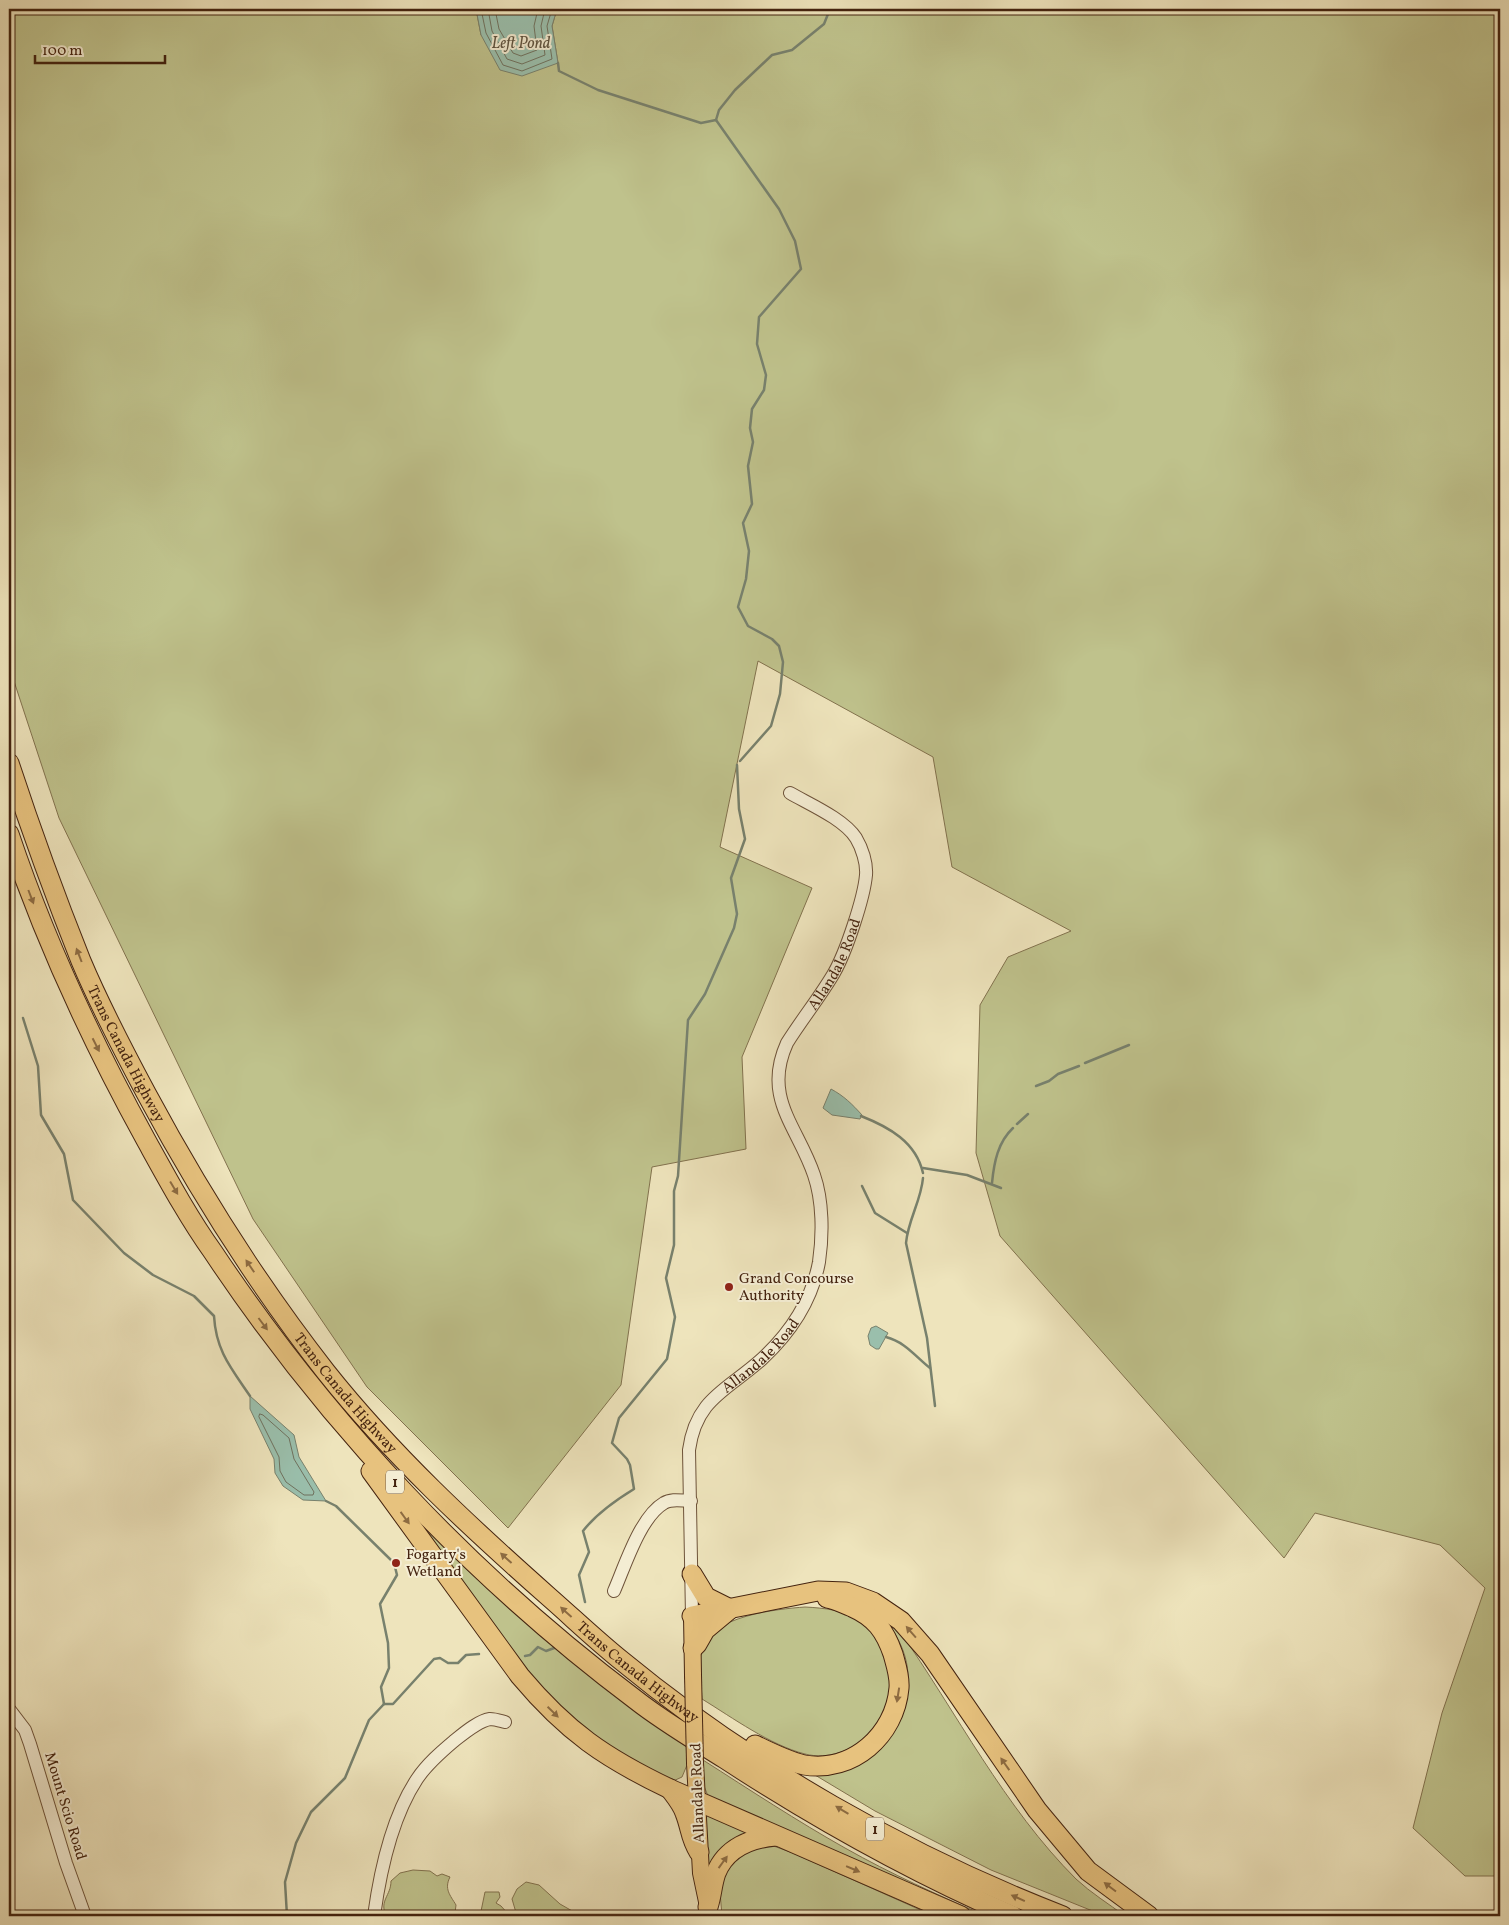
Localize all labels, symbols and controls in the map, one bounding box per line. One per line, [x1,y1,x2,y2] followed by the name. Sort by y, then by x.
[35,32,165,64] scale bar
[491,33,551,55] water label: Left Pond
[42,41,82,62] text: 100 m
[28,889,35,904] one-way arrow
[803,916,867,1015] street label: Allandale Road
[75,947,83,962] one-way arrow
[81,982,169,1127] street label: Trans Canada Highway
[92,1038,100,1053] one-way arrow
[169,1182,178,1195] one-way arrow
[245,1259,255,1272] one-way arrow
[739,1269,854,1307] place label: Grand Concourse Authority
[723,1281,735,1293] marker: Grand Concourse Authority
[718,1315,805,1399] street label: Allandale Road
[258,1317,269,1330] one-way arrow
[288,1329,401,1459] street label: Trans Canada Highway
[386,1470,404,1494] road number: 1
[400,1511,410,1525] one-way arrow
[406,1545,466,1583] place label: Fogarty's Wetland
[500,1552,512,1564] one-way arrow
[390,1557,402,1569] marker: Fogarty's Wetland
[560,1607,572,1618] one-way arrow
[571,1617,703,1729] street label: Trans Canada Highway
[906,1626,917,1638] one-way arrow
[893,1688,901,1704] one-way arrow
[546,1706,558,1718] one-way arrow
[686,1742,711,1843] street label: Allandale Road
[38,1750,91,1863] street label: Mount Scio Road
[1000,1757,1010,1771] one-way arrow
[835,1805,848,1814] one-way arrow
[866,1818,884,1840] road number: 1
[718,1855,728,1869] one-way arrow
[846,1865,860,1873] one-way arrow
[1103,1882,1117,1892] one-way arrow
[1011,1893,1025,1901] one-way arrow

